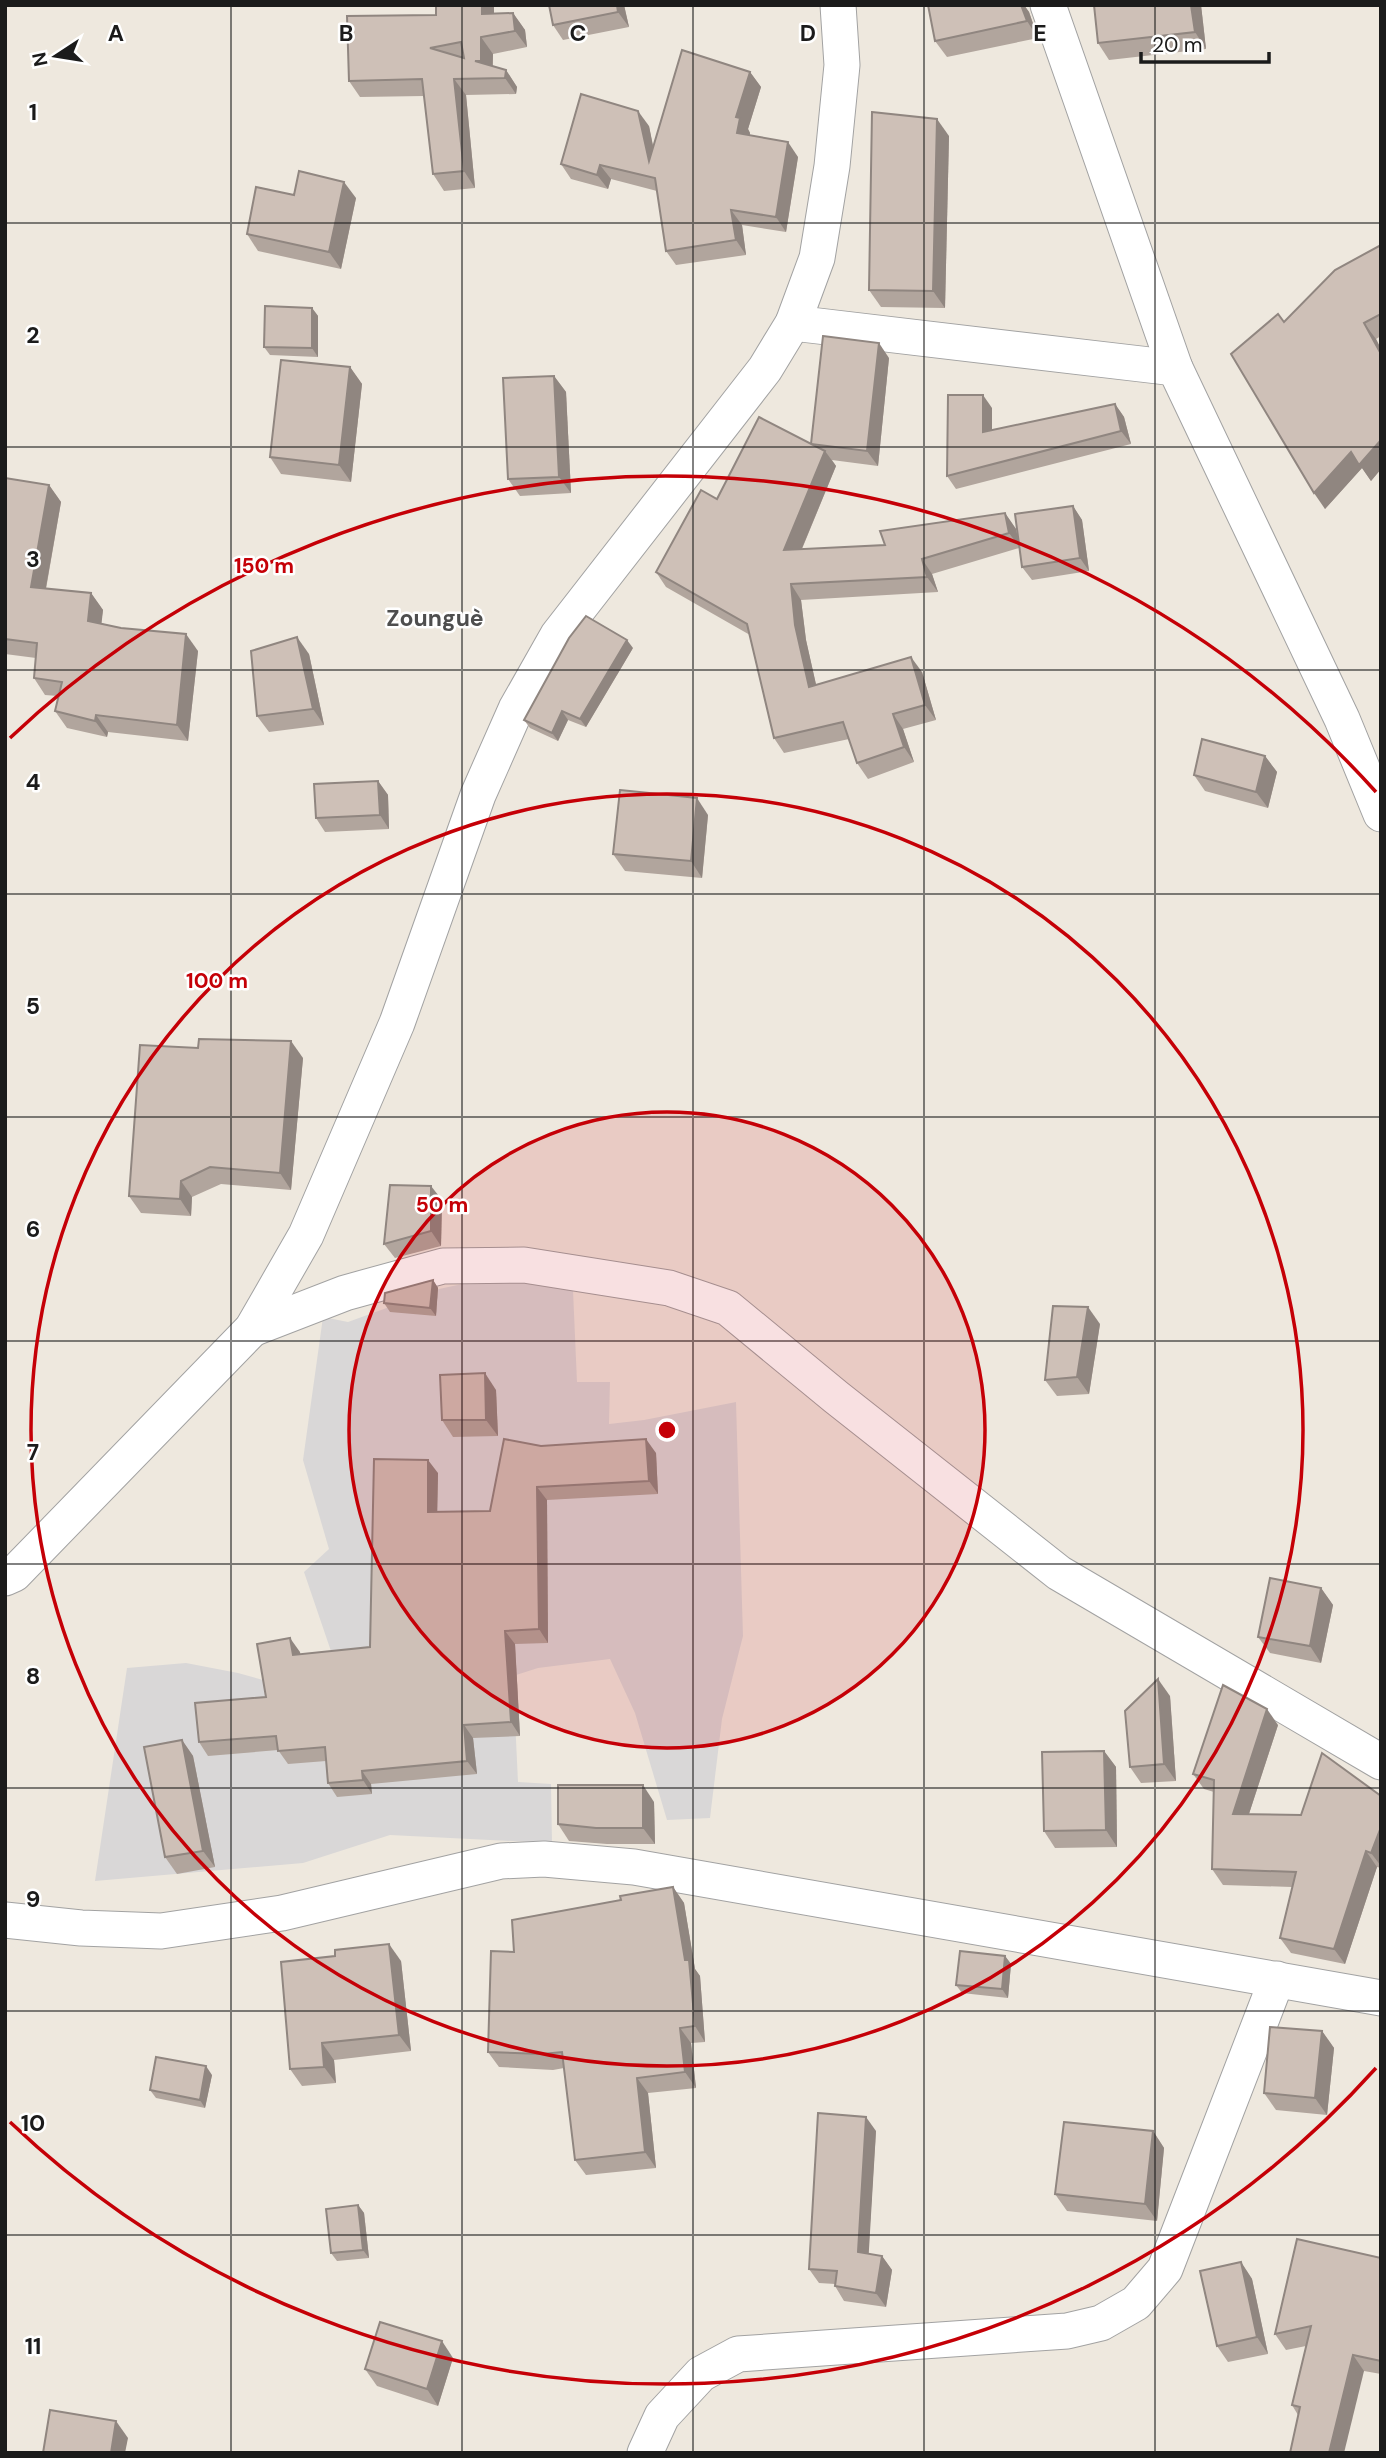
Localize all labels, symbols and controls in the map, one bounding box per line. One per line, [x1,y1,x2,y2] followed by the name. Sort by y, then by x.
[108,18,124,48] text: A
[339,18,353,48] text: B
[570,18,586,48] text: C
[800,18,816,48] text: D
[1033,18,1047,48] text: E
[21,21,91,91] north arrow
[1141,21,1269,65] scale bar
[1152,31,1203,59] text: 20 m
[26,50,54,69] text: N
[29,97,37,127] text: 1
[26,320,40,350] text: 2
[26,544,40,574] text: 3
[234,552,294,580] text: 150 m
[386,603,484,633] district label: Zounguè
[26,767,41,797] text: 4
[186,967,248,995] text: 100 m
[26,991,40,1021] text: 5
[416,1191,468,1219] text: 50 m
[26,1214,40,1244] text: 6
[655,1418,679,1442] centre of rings
[27,1437,39,1467] text: 7
[26,1661,40,1691] text: 8
[26,1884,40,1914] text: 9
[21,2108,45,2138] text: 10
[25,2331,41,2361] text: 11

